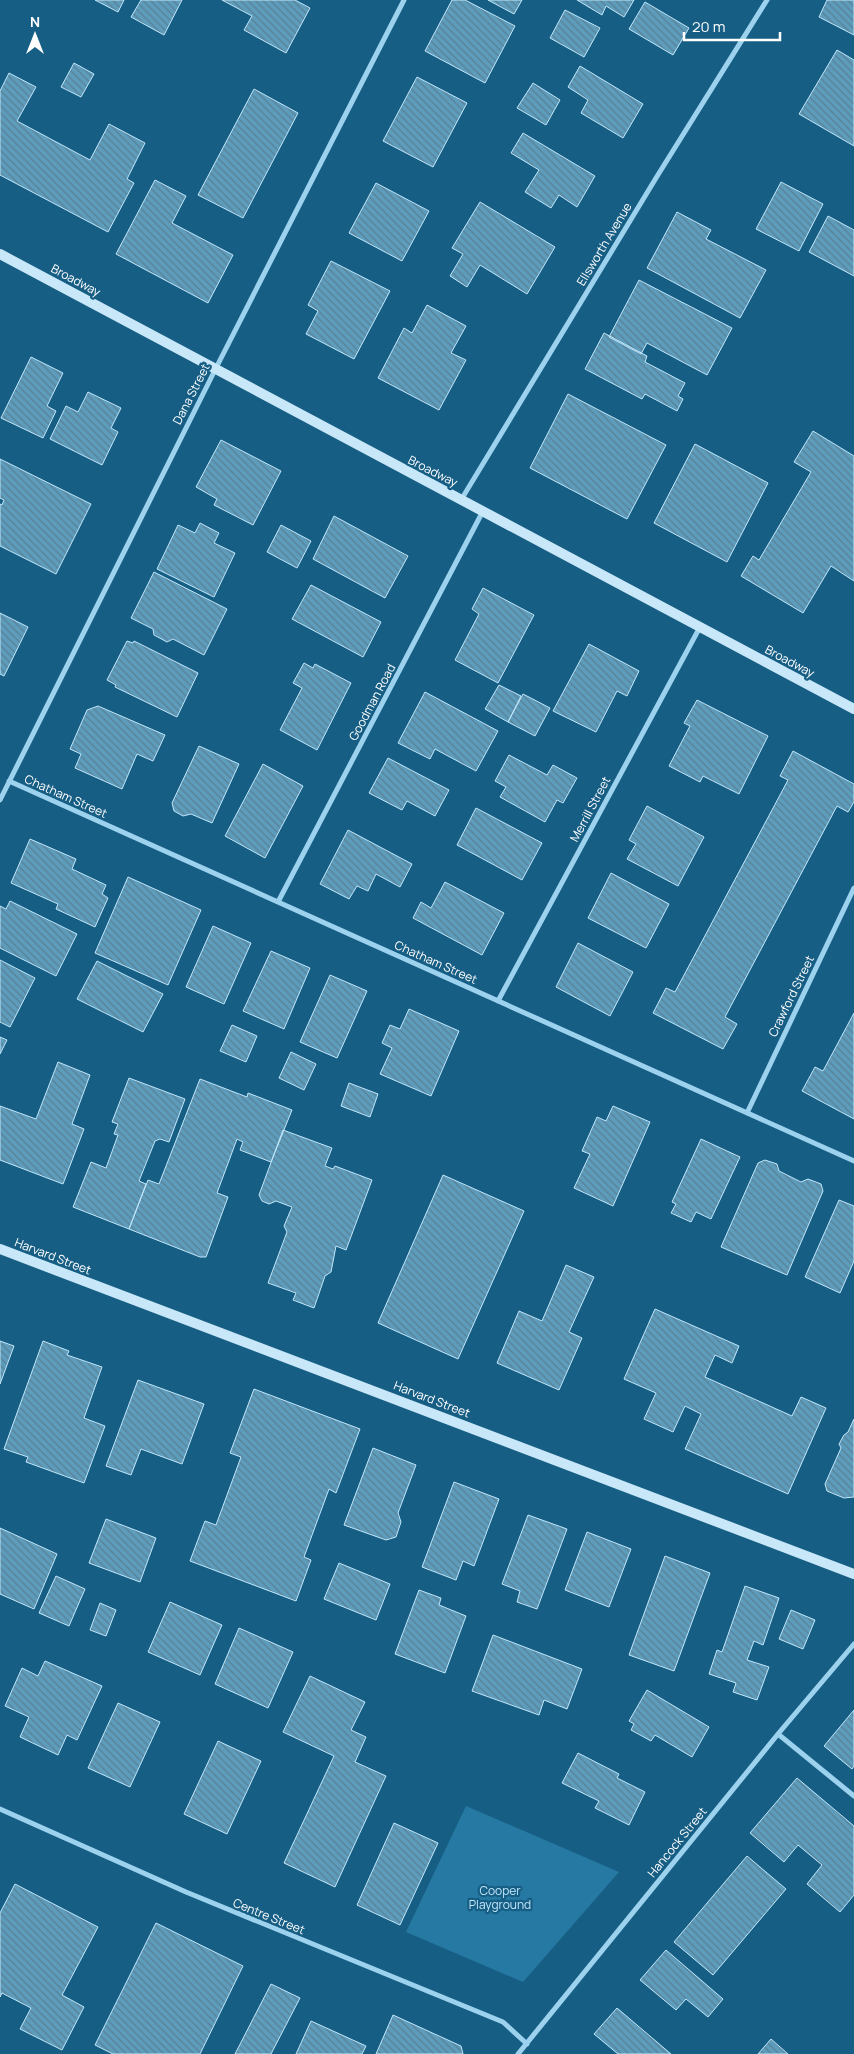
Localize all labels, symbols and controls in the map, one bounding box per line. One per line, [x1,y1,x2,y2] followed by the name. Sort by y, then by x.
[10,10,60,60] north arrow
[684,10,780,42] scale bar
[30,12,40,31] text: N
[692,16,725,37] text: 20 m
[572,199,636,289] street label: Ellsworth Avenue
[48,260,104,300] street label: Broadway
[168,360,214,427] street label: Dana Street
[405,451,461,491] street label: Broadway
[762,641,818,681] street label: Broadway
[345,661,399,743] street label: Goodman Road
[22,770,110,822] street label: Chatham Street
[566,773,614,845] street label: Merrill Street
[392,936,480,988] street label: Chatham Street
[764,952,818,1039] street label: Crawford Street
[12,1234,94,1278] street label: Harvard Street
[391,1377,473,1421] street label: Harvard Street
[643,1803,711,1881] street label: Hancock Street
[469,1882,531,1913] park label: Cooper Playground
[230,1894,308,1938] street label: Centre Street

